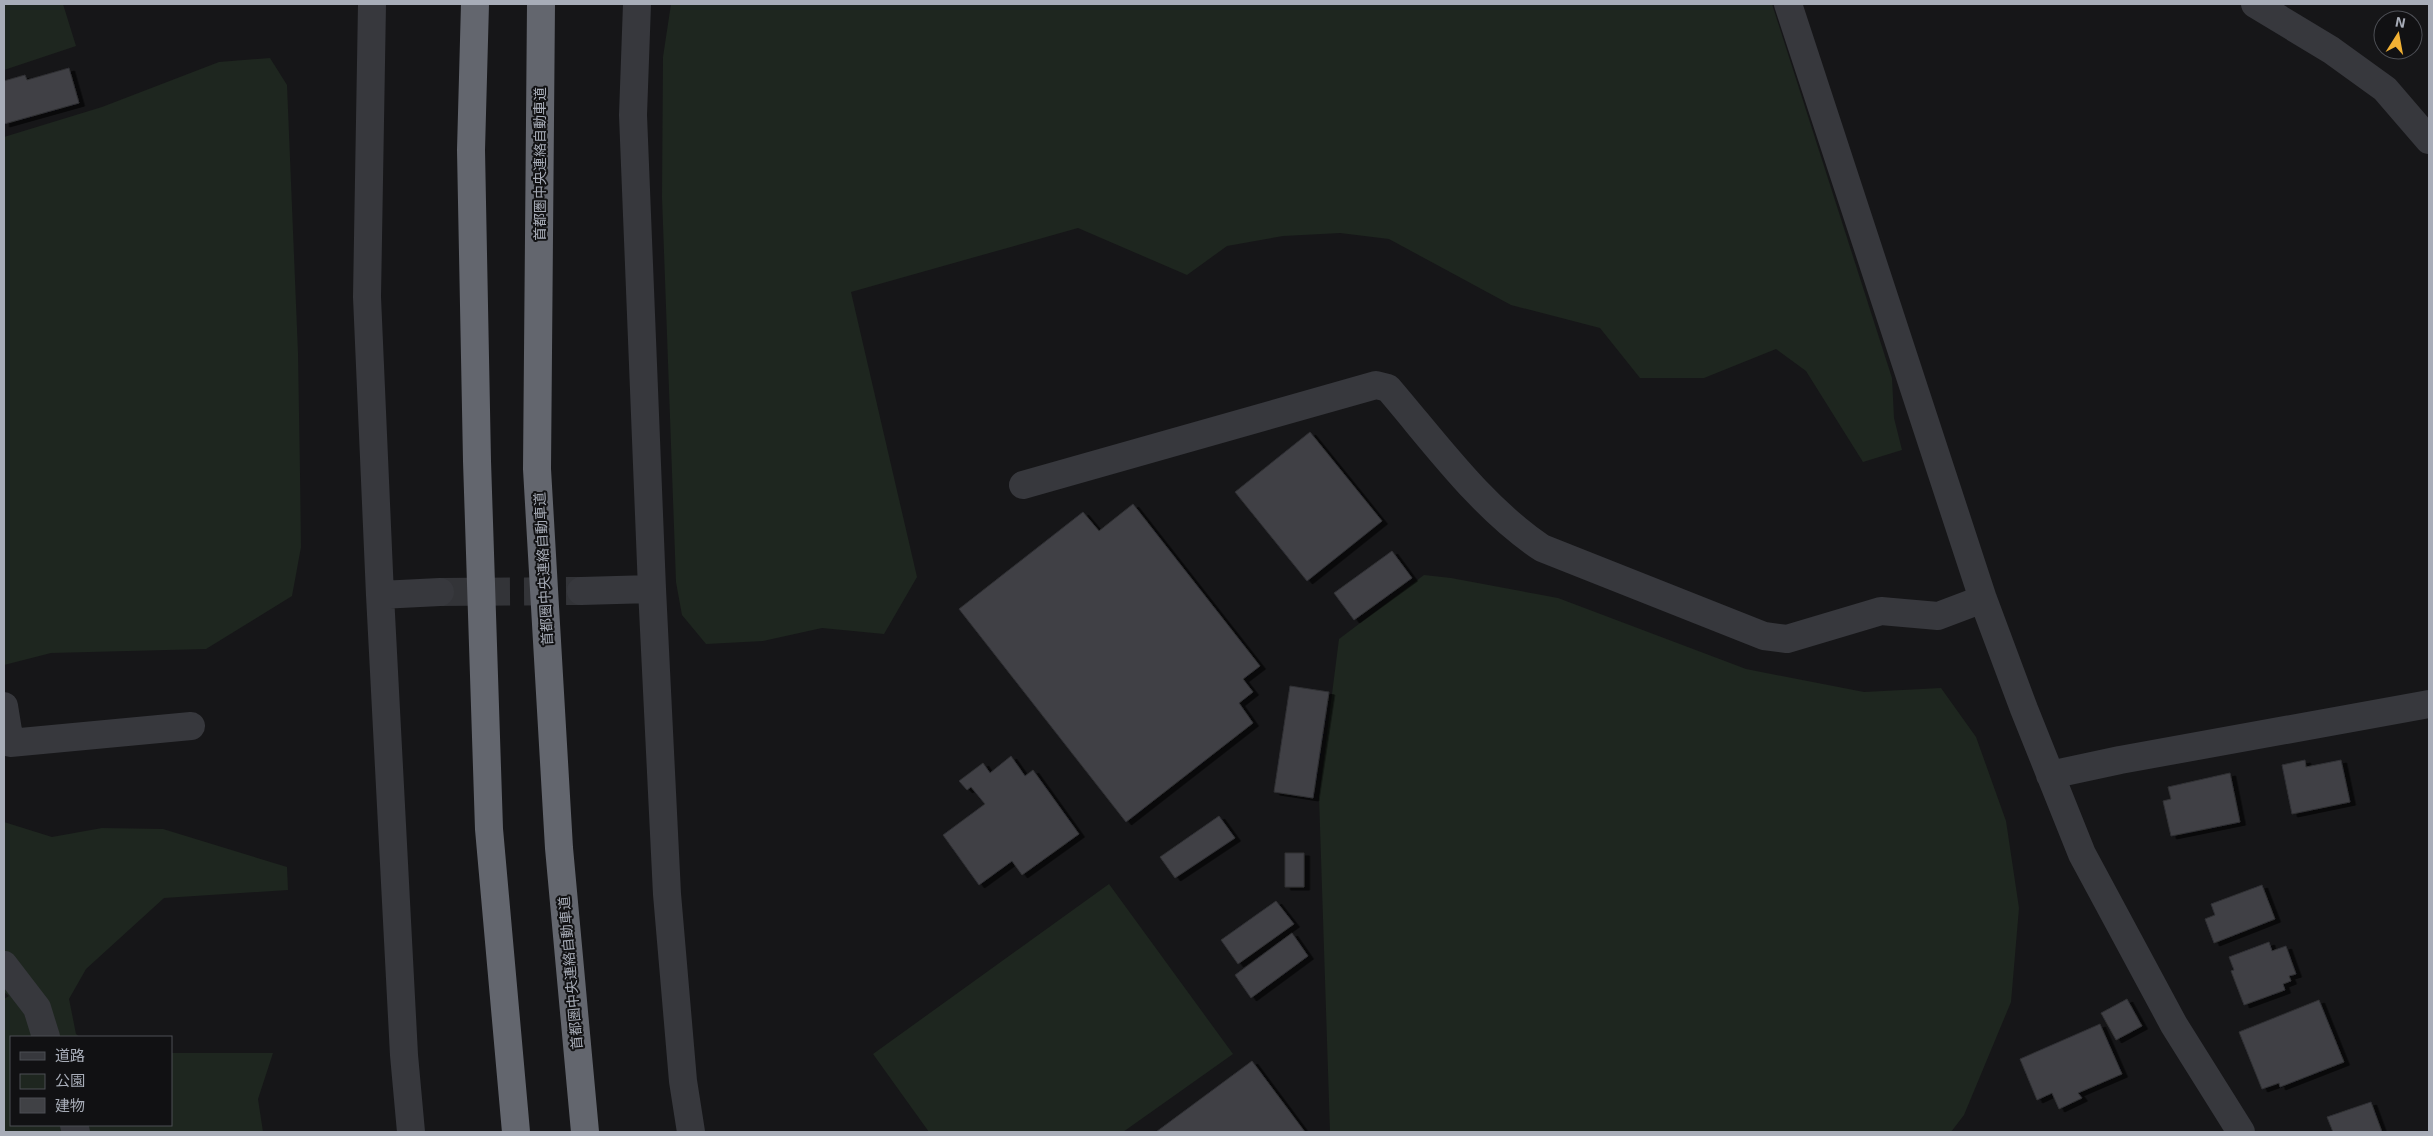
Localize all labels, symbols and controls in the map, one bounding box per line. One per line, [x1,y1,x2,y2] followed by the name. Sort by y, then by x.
[2373,10,2423,60] north arrow
[2394,12,2407,31] text: N
[531,87,548,241] street label: 首都圏中央連絡自動車道
[530,492,556,646] street label: 首都圏中央連絡自動車道
[555,896,585,1050] street label: 首都圏中央連絡自動車道
[10,1036,172,1126] legend
[55,1046,85,1064] text: 道路
[55,1071,85,1089] text: 公園
[55,1096,85,1114] text: 建物

